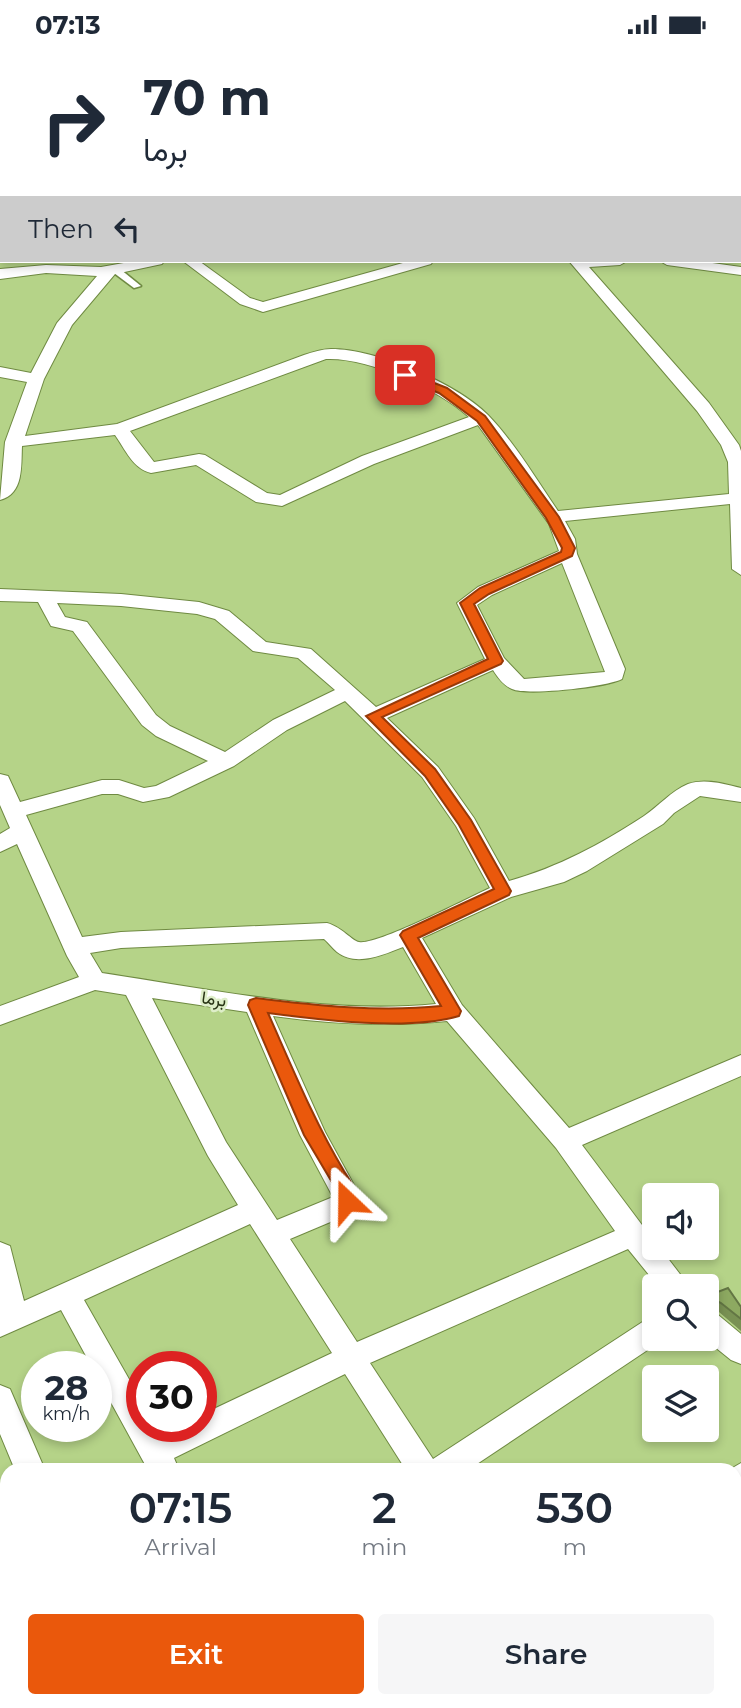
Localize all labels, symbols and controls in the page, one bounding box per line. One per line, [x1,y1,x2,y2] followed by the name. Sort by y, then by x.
[35,9,101,41] text: 07:13
[143,68,271,127] text: 70 m
[28,77,119,168] icon: right
[143,130,188,169] text: برما
[108,210,146,248] icon: left
[28,213,94,245] text: Then
[375,345,435,405] pin
[386,356,424,394] icon: arrive
[200,986,228,1012] street label: برما
[310,1164,384,1238] position arrow
[642,1183,719,1442] map controls
[642,1183,719,1260] button: sound
[642,1274,719,1351] button: search
[126,1351,217,1442] speed limit sign: 30
[642,1365,719,1442] button: layers
[45,1366,88,1409] text: 28
[42,1403,91,1425] text: km/h
[129,1482,232,1534] text: 07:15
[372,1482,396,1534] text: 2
[536,1482,613,1534] text: 530
[144,1533,217,1561] text: Arrival
[361,1533,407,1561] text: min
[562,1533,587,1561] text: m
[28,1614,364,1694] button: Exit
[378,1614,714,1694] button: Share

